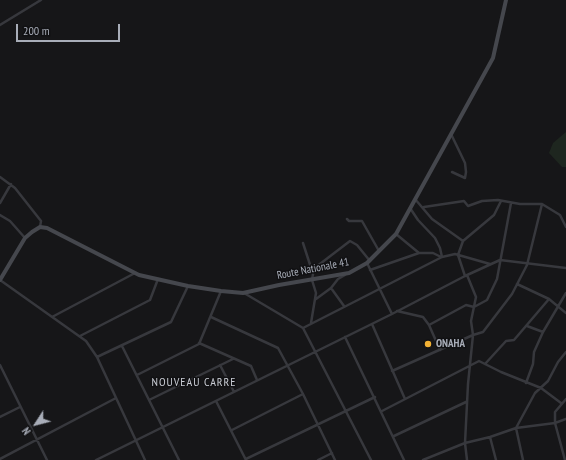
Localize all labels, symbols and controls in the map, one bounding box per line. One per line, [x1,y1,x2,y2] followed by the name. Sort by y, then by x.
[18,16,122,42] scale bar
[23,23,50,38] text: 200 m
[276,256,350,282] street label: Route Nationale 41
[436,337,465,351] place label: ONAHA
[423,339,433,349] marker: ONAHA
[151,376,237,390] district label: NOUVEAU CARRE
[16,404,56,444] north arrow
[19,425,34,438] text: N

